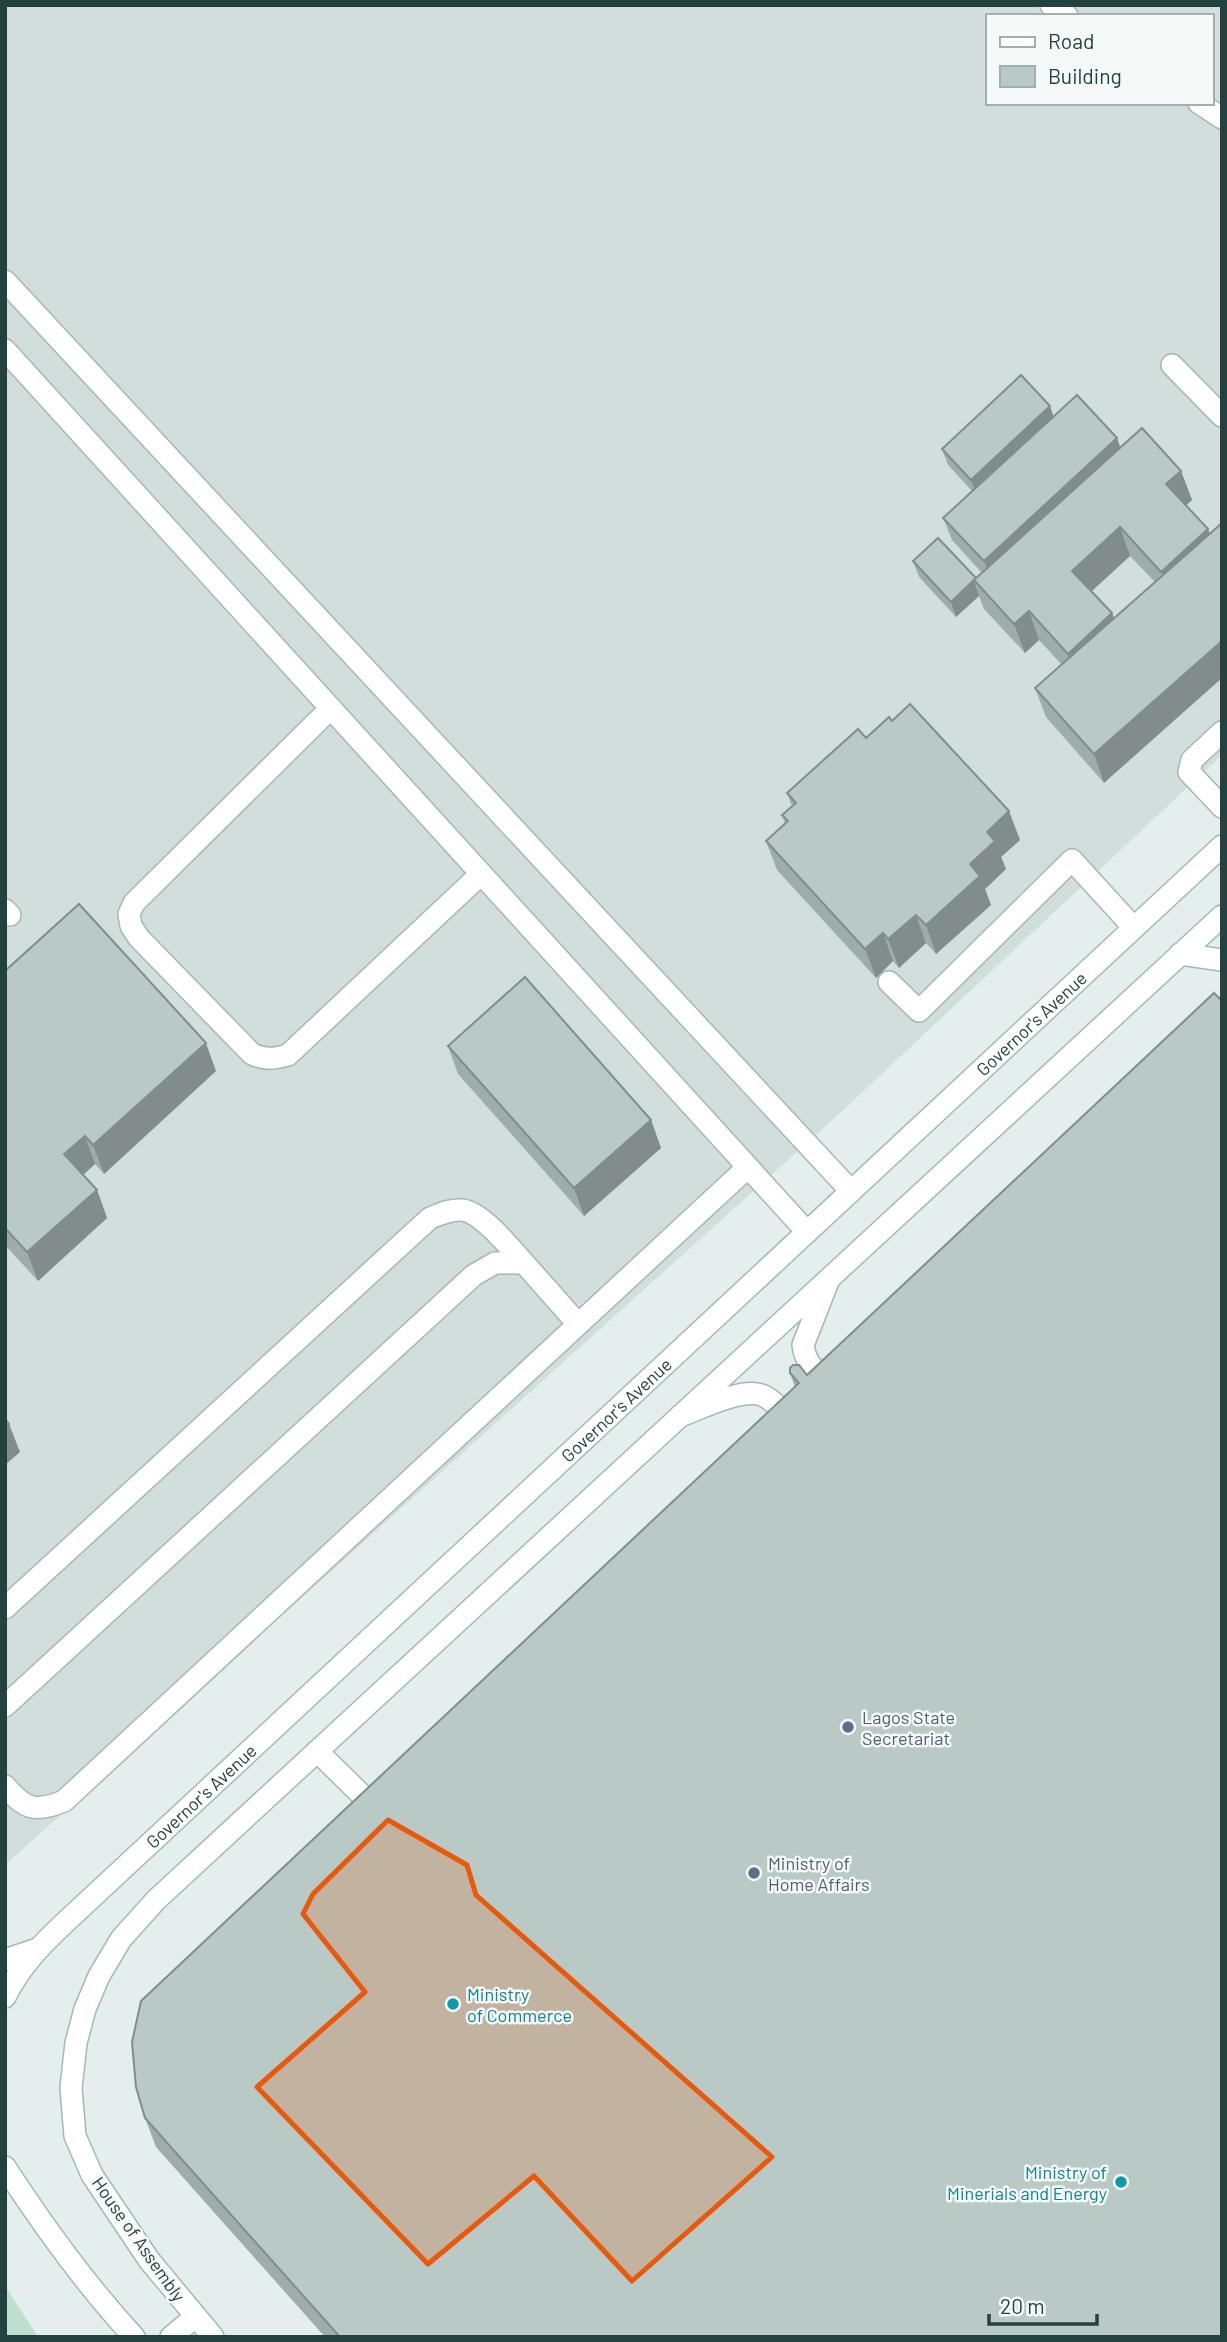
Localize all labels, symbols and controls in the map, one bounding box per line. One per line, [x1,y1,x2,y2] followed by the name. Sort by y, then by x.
[986,14,1213,105] legend
[1048,28,1094,53] text: Road
[1048,63,1122,88] text: Building
[971,967,1091,1080] street label: Governor's Avenue
[556,1353,676,1466] street label: Governor's Avenue
[862,1706,955,1749] place label: Lagos State Secretariat
[840,1719,856,1735] marker: Lagos State Secretariat
[141,1739,261,1853] street label: Governor's Avenue
[768,1852,870,1895] place label: Ministry of Home Affairs
[746,1865,762,1881] marker: Ministry of Home Affairs
[467,1983,572,2026] place label: Ministry of Commerce
[445,1996,461,2012] marker: Ministry of Commerce
[947,2161,1107,2204] place label: Ministry of Minerials and Energy
[88,2172,190,2306] street label: House of Assembly
[1113,2174,1129,2190] marker: Ministry of Minerials and Energy
[989,2282,1098,2326] scale bar
[1000,2293,1045,2318] text: 20 m

